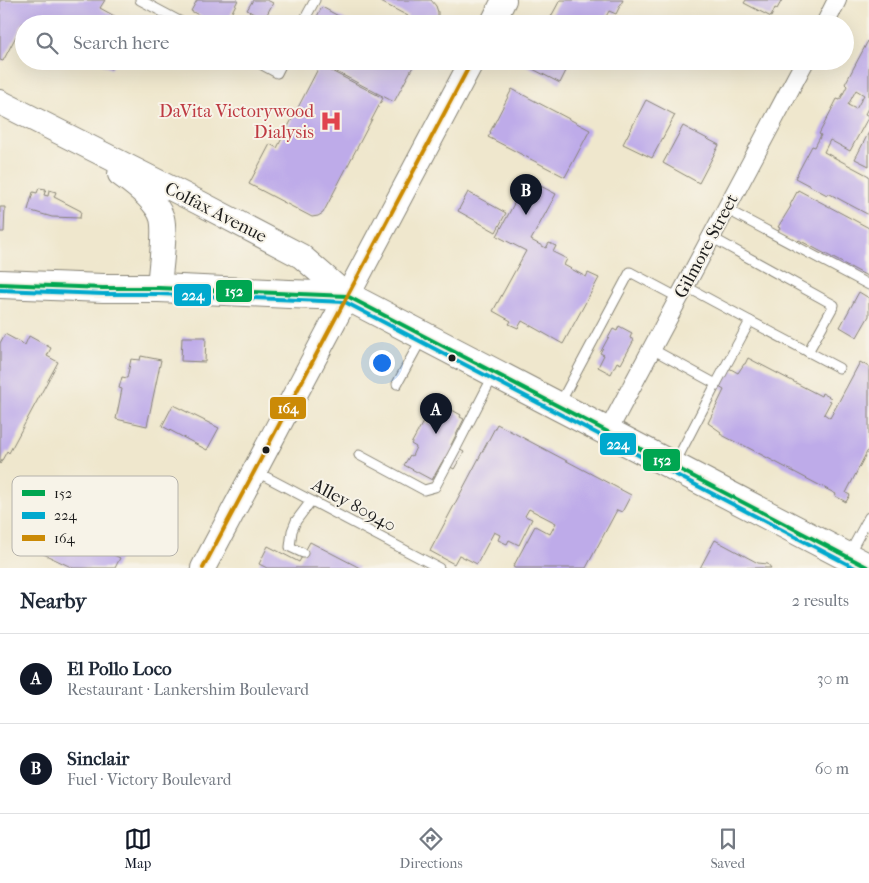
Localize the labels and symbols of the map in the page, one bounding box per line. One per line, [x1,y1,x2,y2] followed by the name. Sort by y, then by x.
[159,101,314,143] place label: DaVita Victorywood Dialysis
[318,108,344,134] hospital icon: DaVita Victorywood Dialysis
[510,174,542,215] pin: B
[161,178,270,247] street label: Colfax Avenue
[670,190,743,302] street label: Gilmore Street
[215,279,253,303] line badge: 152
[173,283,212,307] line badge: 224
[225,283,243,300] text: 152
[182,287,205,304] text: 224
[369,350,395,376] your location
[447,353,457,363] unlabelled marker
[420,393,452,434] pin: A
[269,396,307,420] line badge: 164
[278,400,299,417] text: 164
[599,432,637,456] line badge: 224
[607,436,630,453] text: 224
[261,445,271,455] unlabelled marker
[642,448,681,472] line badge: 152
[653,452,671,469] text: 152
[307,474,399,536] street label: Alley 80940
[12,476,178,556] legend
[54,485,72,502] text: 152
[54,507,77,524] text: 224
[54,530,75,547] text: 164

